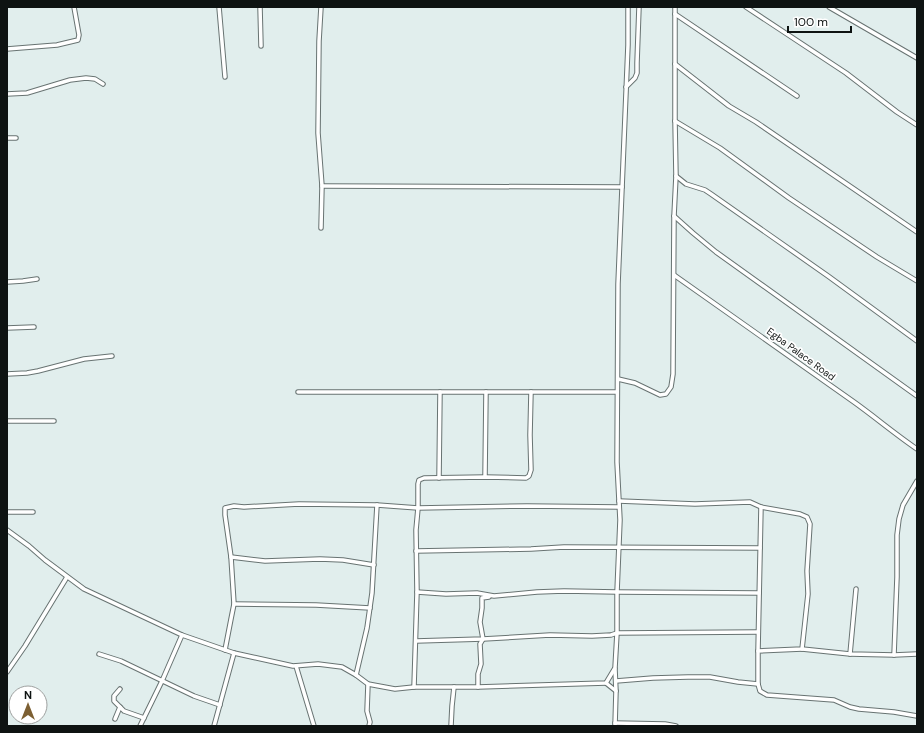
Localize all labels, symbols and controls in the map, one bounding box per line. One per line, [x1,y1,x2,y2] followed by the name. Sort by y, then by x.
[788,8,851,34] scale bar
[794,14,828,30] text: 100 m
[764,325,838,383] street label: Egba Palace Road
[8,685,48,725] north arrow
[24,688,32,702] text: N

